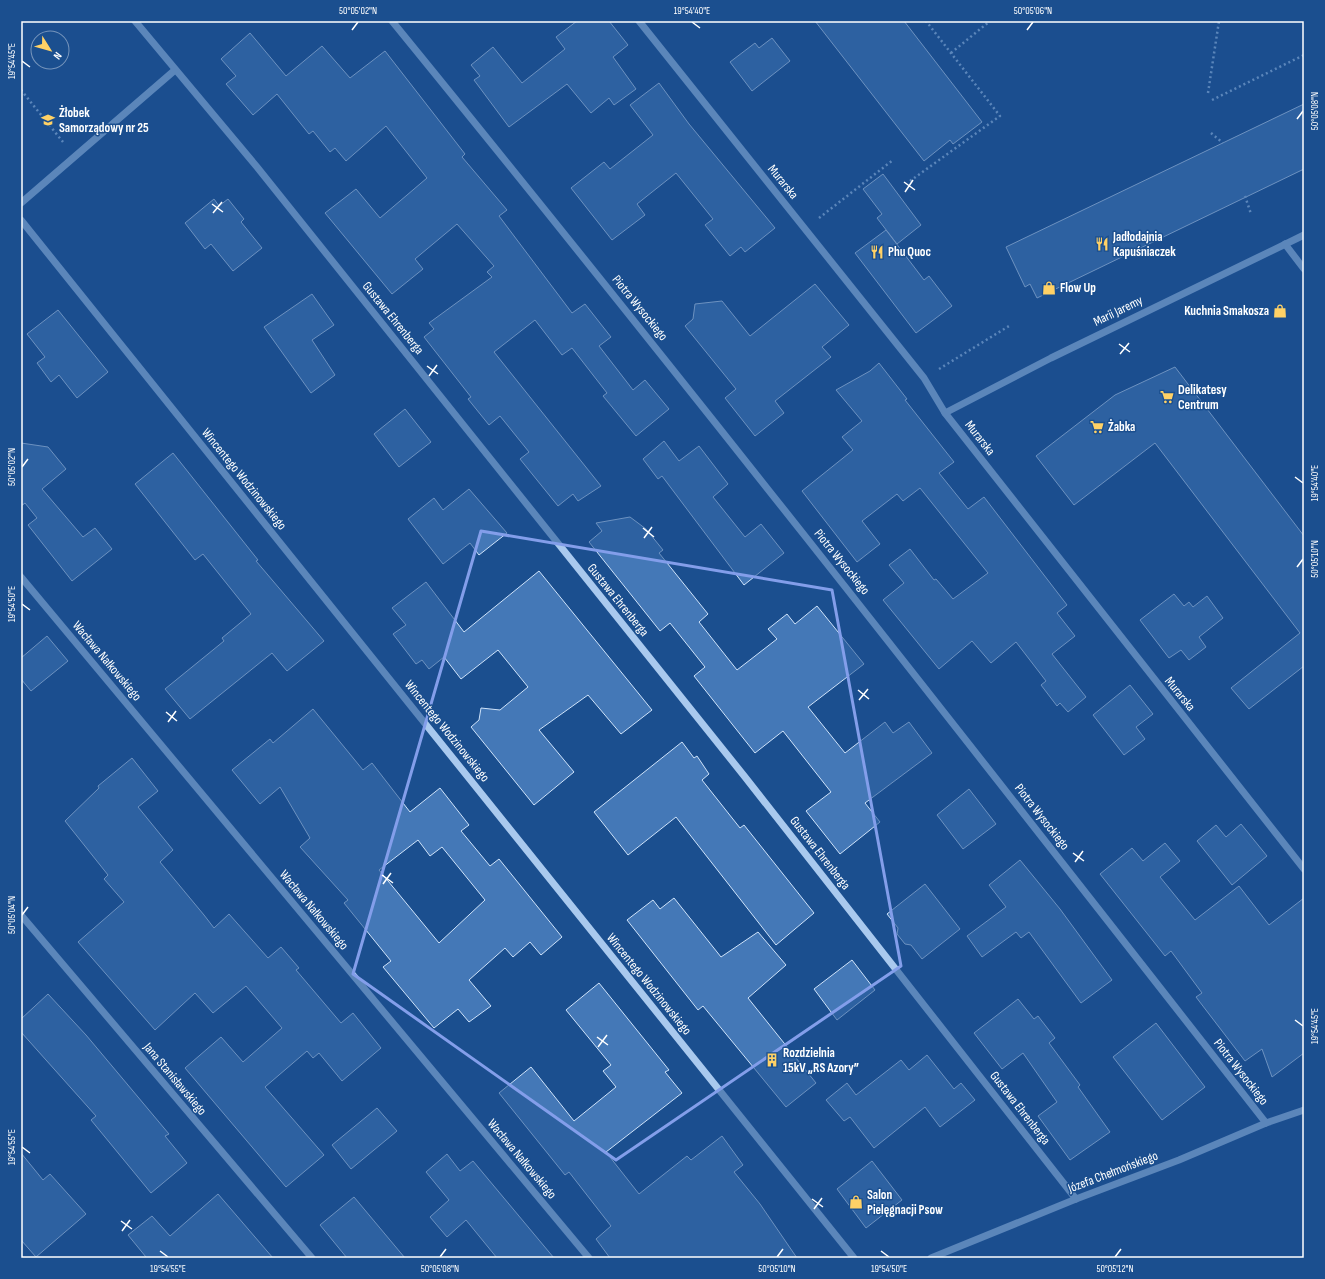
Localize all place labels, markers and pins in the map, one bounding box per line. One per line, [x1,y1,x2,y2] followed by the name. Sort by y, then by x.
[59,105,149,136] place label: Żłobek Samorządowy nr 25
[40,112,56,128] school or university icon: Żłobek Samorządowy nr 25
[1112,229,1176,260] place label: Jadłodajnia Kapuśniaczek
[1094,236,1110,252] restaurant icon: Jadłodajnia Kapuśniaczek
[869,244,885,260] restaurant icon: Phu Quoc
[888,244,931,260] place label: Phu Quoc
[1041,280,1057,296] shop icon: Flow Up
[1060,280,1096,296] place label: Flow Up
[1184,303,1269,319] place label: Kuchnia Smakosza
[1272,303,1288,319] shop icon: Kuchnia Smakosza
[1178,382,1227,413] place label: Delikatesy Centrum
[1159,389,1175,405] supermarket icon: Delikatesy Centrum
[1089,419,1105,435] supermarket icon: Żabka
[1108,419,1135,435] place label: Żabka
[783,1045,859,1076] place label: Rozdzielnia 15kV „RS Azory”
[764,1052,780,1068] building icon: Rozdzielnia 15kV „RS Azory”
[867,1187,943,1218] place label: Salon Pielęgnacji Psow
[848,1194,864,1210] shop icon: Salon Pielęgnacji Psow

